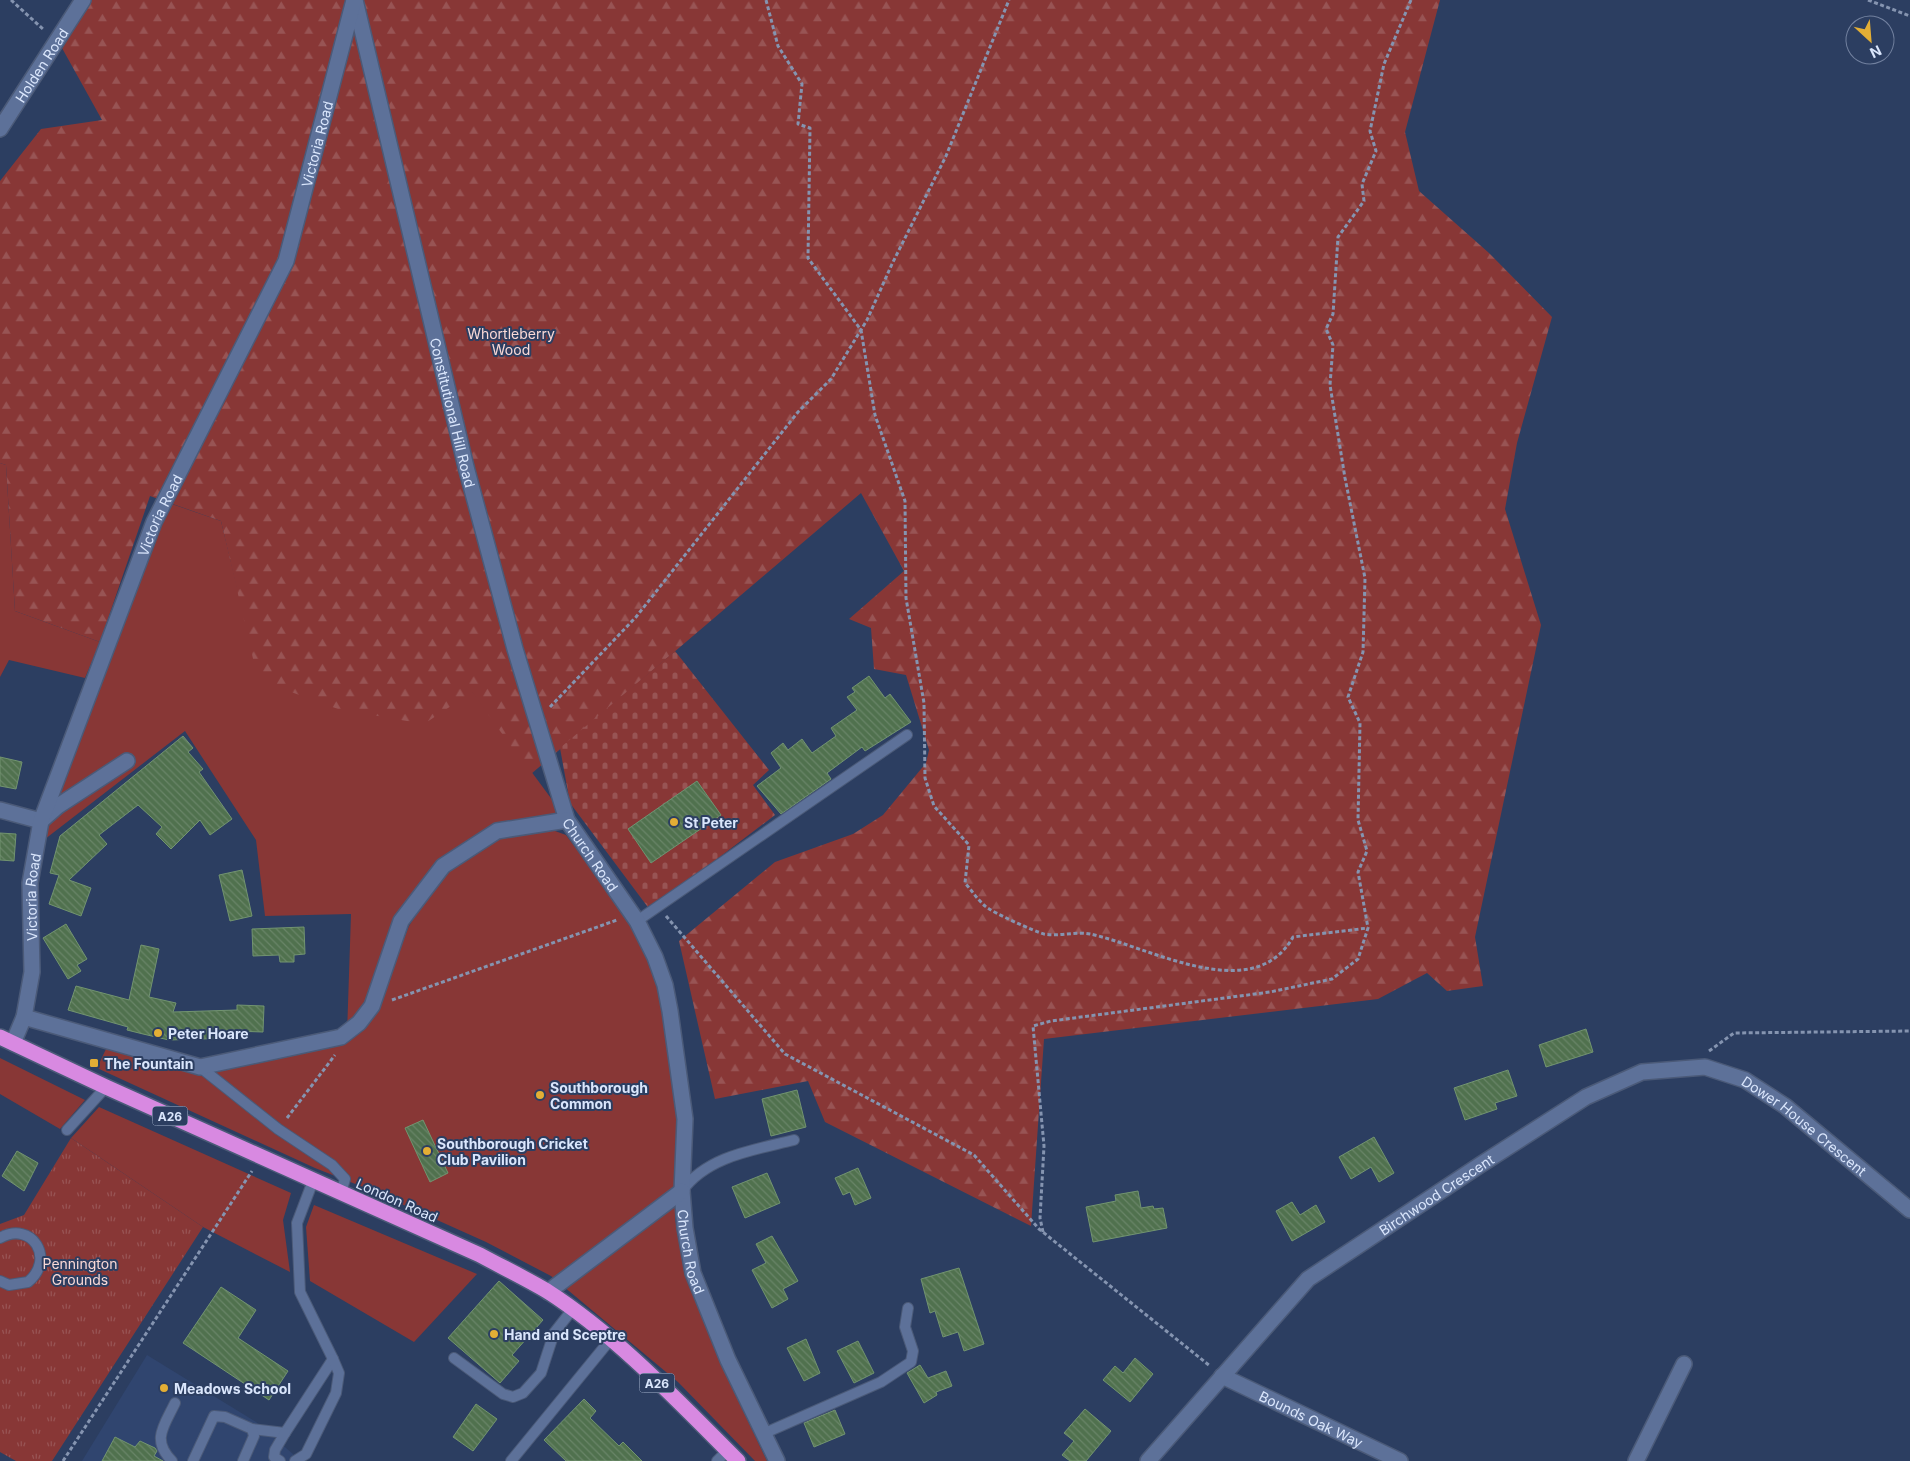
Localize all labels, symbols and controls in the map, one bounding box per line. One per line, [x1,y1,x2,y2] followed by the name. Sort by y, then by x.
[1845,15,1895,65] north arrow
[11,25,71,105] street label: Holden Road
[1867,42,1884,62] text: N
[297,99,336,189] street label: Victoria Road
[467,325,555,358] park label: Whortleberry Wood
[427,336,480,489] street label: Constitutional Hill Road
[133,471,185,558] street label: Victoria Road
[559,814,622,894] street label: Church Road
[684,814,738,831] place label: St Peter
[668,816,680,828] marker: St Peter
[21,852,44,941] street label: Victoria Road
[168,1025,249,1042] place label: Peter Hoare
[152,1027,164,1039] marker: Peter Hoare
[104,1055,193,1072] place label: The Fountain
[88,1057,100,1069] marker: The Fountain
[1739,1072,1871,1179] street label: Dower House Crescent
[550,1079,648,1112] place label: Southborough Common
[534,1089,546,1101] marker: Southborough Common
[152,1106,188,1126] road number: A26
[437,1135,588,1168] place label: Southborough Cricket Club Pavilion
[421,1145,433,1157] marker: Southborough Cricket Club Pavilion
[1375,1150,1497,1238] street label: Birchwood Crescent
[354,1174,440,1226] street label: London Road
[675,1209,709,1296] street label: Church Road
[43,1255,117,1288] park label: Pennington Grounds
[504,1326,626,1343] place label: Hand and Sceptre
[488,1328,500,1340] marker: Hand and Sceptre
[640,1374,674,1392] road number: A26
[174,1380,291,1397] place label: Meadows School
[158,1382,170,1394] marker: Meadows School
[1257,1387,1366,1451] street label: Bounds Oak Way

